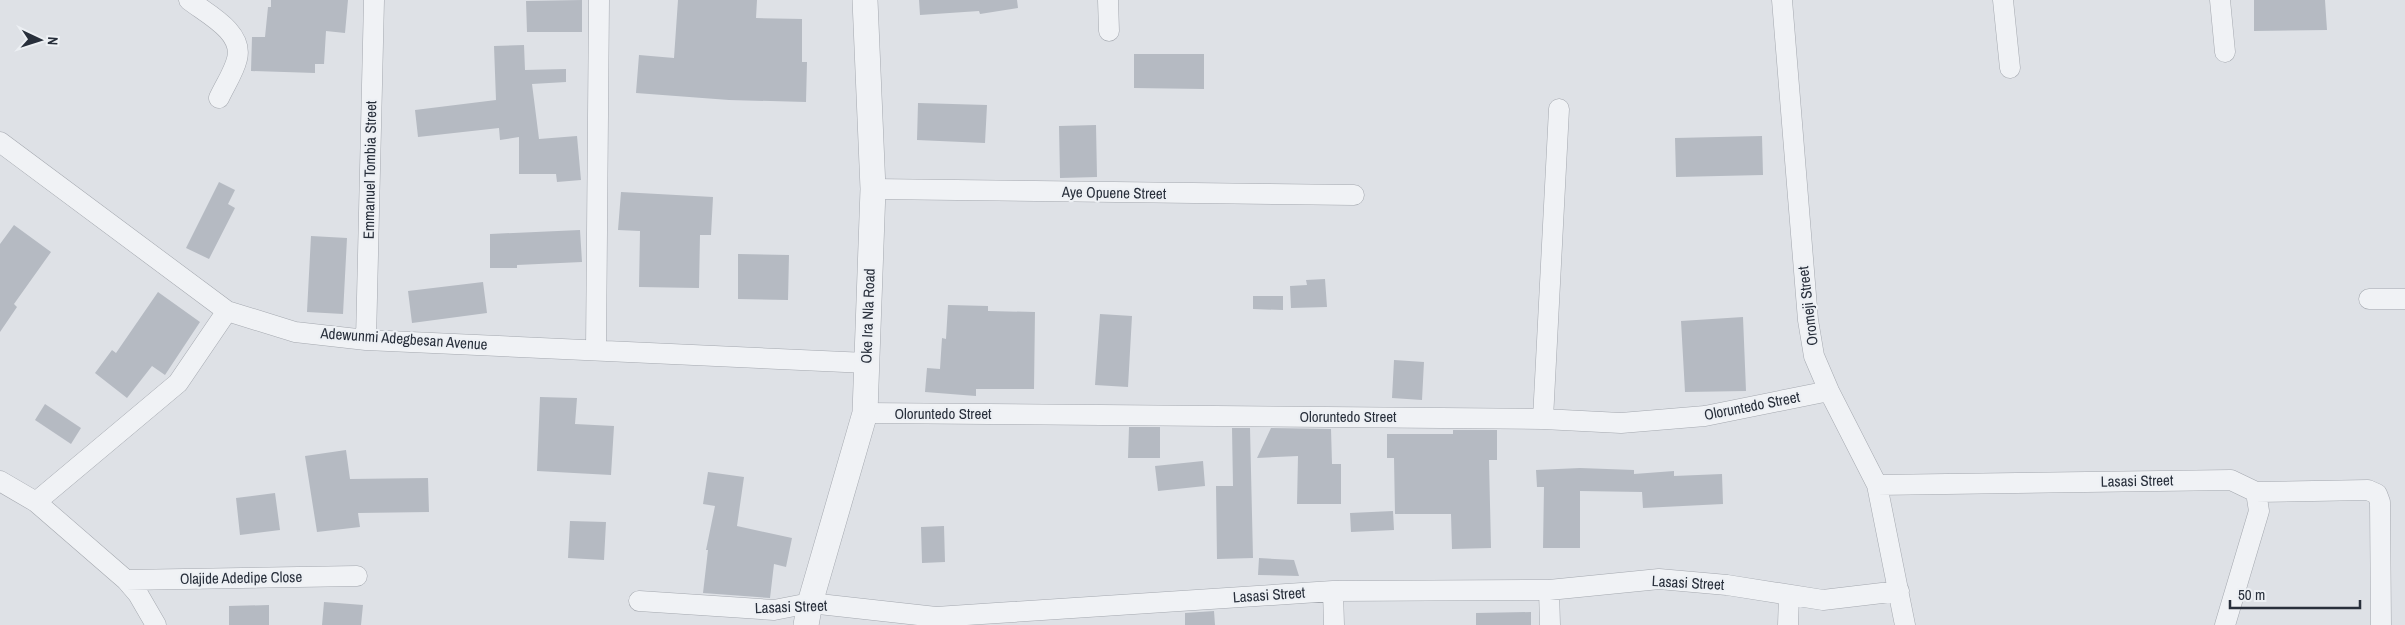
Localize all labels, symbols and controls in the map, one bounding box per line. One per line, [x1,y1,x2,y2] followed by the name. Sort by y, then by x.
[15,15,65,65] north arrow
[44,36,62,46] text: N
[358,100,381,239] street label: Emmanuel Tombia Street
[1061,181,1167,204] street label: Aye Opuene Street
[1792,265,1823,347] street label: Oromeji Street
[855,268,880,364] street label: Oke Ira Nla Road
[319,322,488,355] street label: Adewunmi Adegbesan Avenue
[1702,386,1802,425] street label: Oloruntedo Street
[894,403,992,424] street label: Oloruntedo Street
[1299,406,1397,427] street label: Oloruntedo Street
[2101,469,2174,492] street label: Lasasi Street
[180,566,303,589] street label: Olajide Adedipe Close
[1651,570,1725,595] street label: Lasasi Street
[2230,578,2360,610] scale bar
[1232,581,1306,608] street label: Lasasi Street
[2238,584,2265,605] text: 50 m
[754,595,828,618] street label: Lasasi Street

